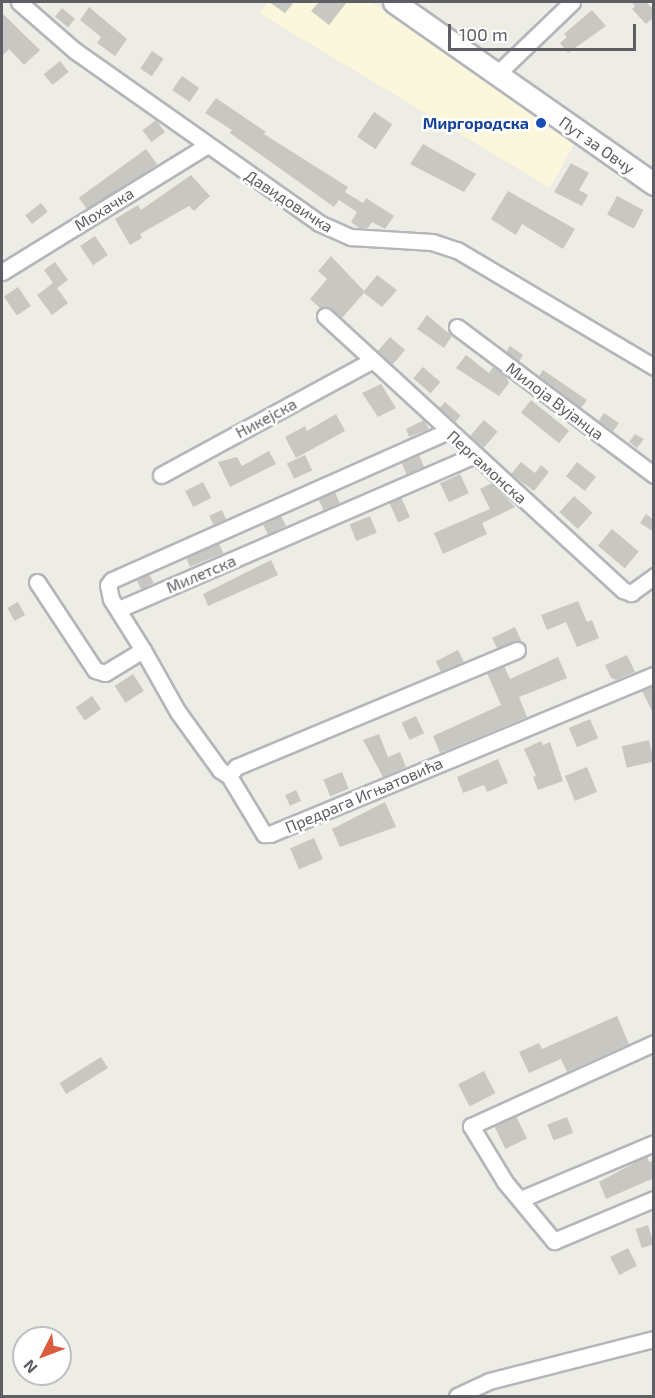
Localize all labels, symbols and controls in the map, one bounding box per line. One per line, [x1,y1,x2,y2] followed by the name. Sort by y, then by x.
[451,12,638,50] scale bar
[459,23,508,45] text: 100 m
[556,112,638,178] street label: Пут за Овчу
[423,113,529,133] place label: Миргородска
[534,116,548,130] marker: Миргородска
[241,165,337,237] street label: Давидовичка
[71,183,137,235] street label: Мохачка
[503,358,607,444] street label: Милоја Вујанца
[232,394,300,442] street label: Никејска
[443,426,531,508] street label: Пергамонска
[163,551,239,597] street label: Милетска
[282,753,446,837] street label: Предрага Игњатовића
[12,1326,72,1386] north arrow
[19,1356,41,1378] text: N

